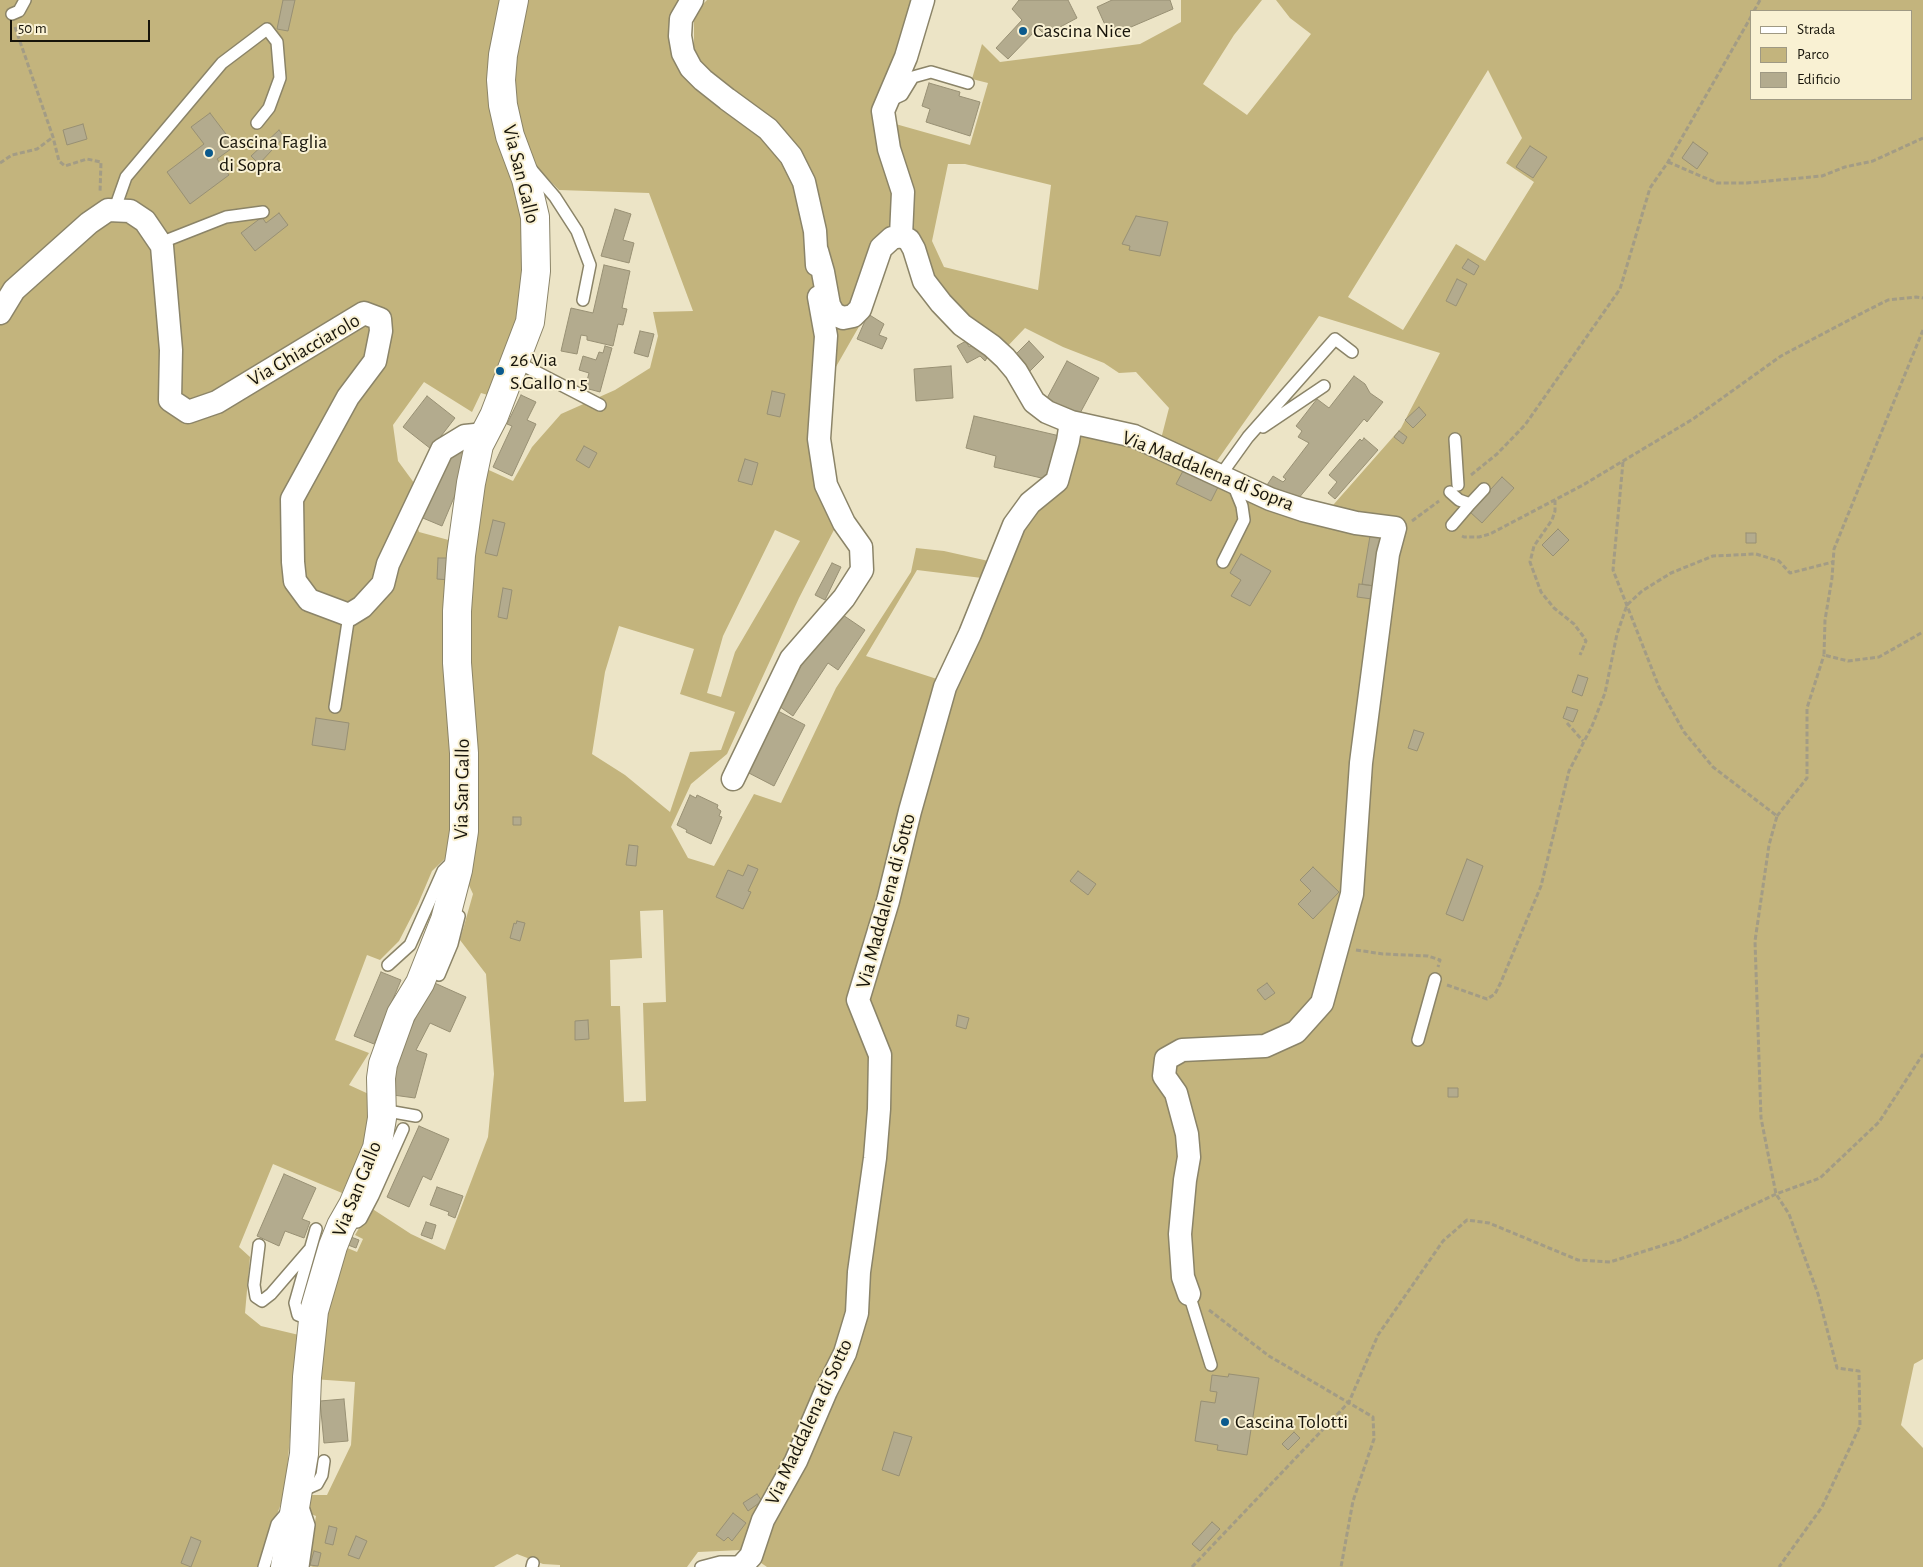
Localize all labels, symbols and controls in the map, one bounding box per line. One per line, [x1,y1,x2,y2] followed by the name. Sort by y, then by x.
[12,10,152,42] scale bar
[1750,10,1913,100] legend
[1033,19,1131,43] place label: Cascina Nice
[18,21,47,36] text: 50 m
[1797,22,1835,37] text: Strada
[1017,25,1029,37] marker: Cascina Nice
[1797,47,1829,62] text: Parco
[1797,72,1840,87] text: Edificio
[497,122,545,226] street label: Via San Gallo
[219,130,328,177] place label: Cascina Faglia di Sopra
[203,147,215,159] marker: Cascina Faglia di Sopra
[244,308,364,392] street label: Via Ghiacciarolo
[510,348,588,395] place label: 26 Via S.Gallo n 5
[494,365,506,377] marker: 26 Via S.Gallo n 5
[1119,426,1297,516] street label: Via Maddalena di Sopra
[449,738,475,840] street label: Via San Gallo
[851,811,921,991] street label: Via Maddalena di Sotto
[327,1138,387,1240] street label: Via San Gallo
[760,1335,858,1509] street label: Via Maddalena di Sotto
[1235,1410,1348,1434] place label: Cascina Tolotti
[1219,1416,1231,1428] marker: Cascina Tolotti

